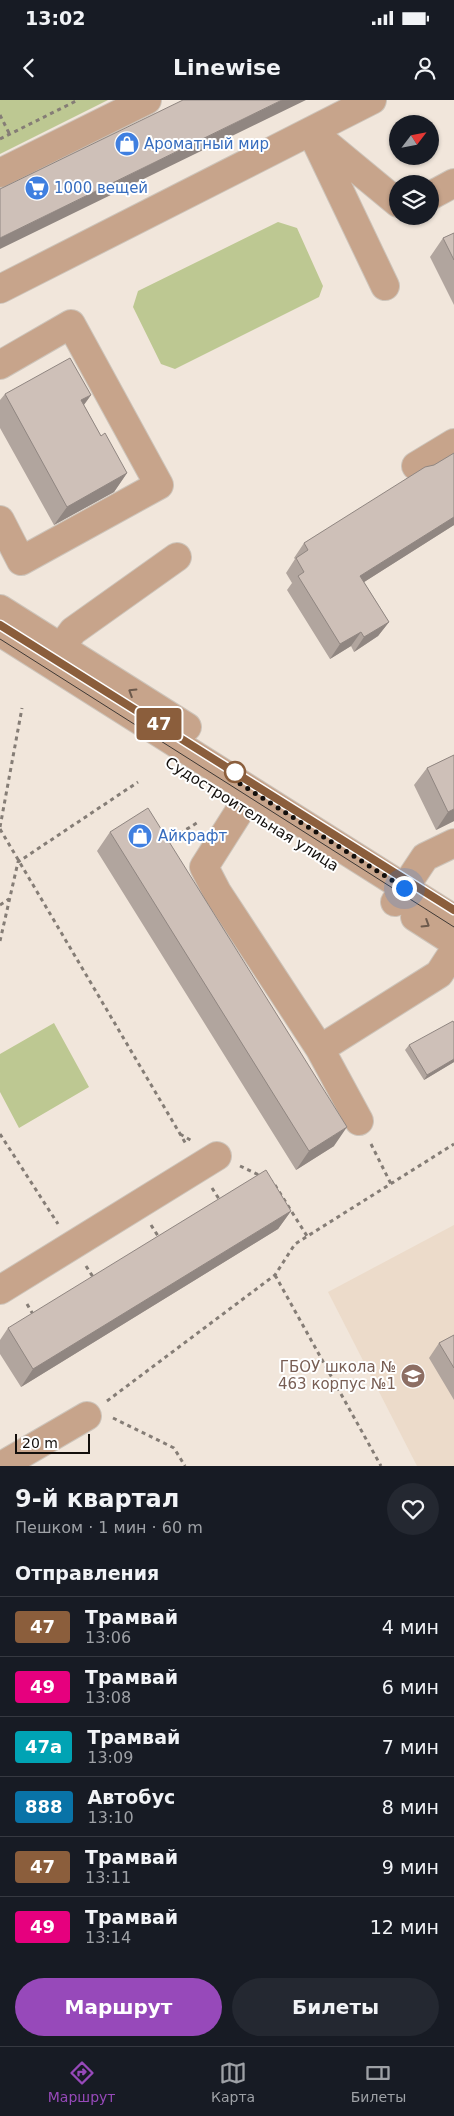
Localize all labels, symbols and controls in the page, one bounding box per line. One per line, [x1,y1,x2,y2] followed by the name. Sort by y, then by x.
[25,7,85,29] text: 13:02
[15,54,43,82] icon: back
[411,54,439,82] icon: person
[173,55,281,80] text: Linewise
[389,115,439,165] north arrow
[389,115,439,225] map controls
[114,131,140,157] shop icon: Ароматный мир
[144,135,269,153] place label: Ароматный мир
[24,175,50,201] supermarket icon: 1000 вещей
[389,175,439,225] button: layers
[54,179,148,197] place label: 1000 вещей
[128,689,137,699] one-way arrow
[136,708,182,740] line badge: 47
[146,713,172,734] text: 47
[162,753,342,875] street label: Судостроительная улица
[224,761,246,783] unlabelled marker
[127,823,153,849] shop icon: Айкрафт
[158,827,228,845] place label: Айкрафт
[392,876,417,901] your location
[420,917,429,927] one-way arrow
[278,1358,396,1393] place label: ГБОУ школа № 463 корпус №1
[400,1363,426,1389] school or university icon: ГБОУ школа № 463 корпус №1
[15,1431,90,1454] scale bar
[22,1435,58,1451] text: 20 m
[387,1483,439,1535] button: heart
[15,1485,179,1513] text: 9-й квартал
[15,1518,203,1537] text: Пешком · 1 мин · 60 m
[15,1562,159,1584] text: Отправления
[85,1606,178,1628] text: Трамвай
[30,1616,55,1637] text: 47
[382,1616,439,1638] text: 4 мин
[85,1628,131,1647] text: 13:06
[85,1666,178,1688] text: Трамвай
[30,1676,55,1697] text: 49
[382,1676,439,1698] text: 6 мин
[85,1688,131,1707] text: 13:08
[87,1726,180,1748] text: Трамвай
[25,1736,62,1757] text: 47а
[382,1736,439,1758] text: 7 мин
[87,1748,133,1767] text: 13:09
[88,1786,175,1808] text: Автобус
[25,1796,63,1817] text: 888
[382,1796,439,1818] text: 8 мин
[88,1808,134,1827] text: 13:10
[85,1846,178,1868] text: Трамвай
[30,1856,55,1877] text: 47
[382,1856,439,1878] text: 9 мин
[85,1868,131,1887] text: 13:11
[85,1906,178,1928] text: Трамвай
[30,1916,55,1937] text: 49
[370,1916,439,1938] text: 12 мин
[85,1928,131,1947] text: 13:14
[15,1978,222,2036] button: Маршрут
[232,1978,439,2036] button: Билеты
[48,2059,115,2105] tab: Маршрут
[211,2059,255,2105] tab: Карта
[351,2059,406,2105] tab: Билеты

